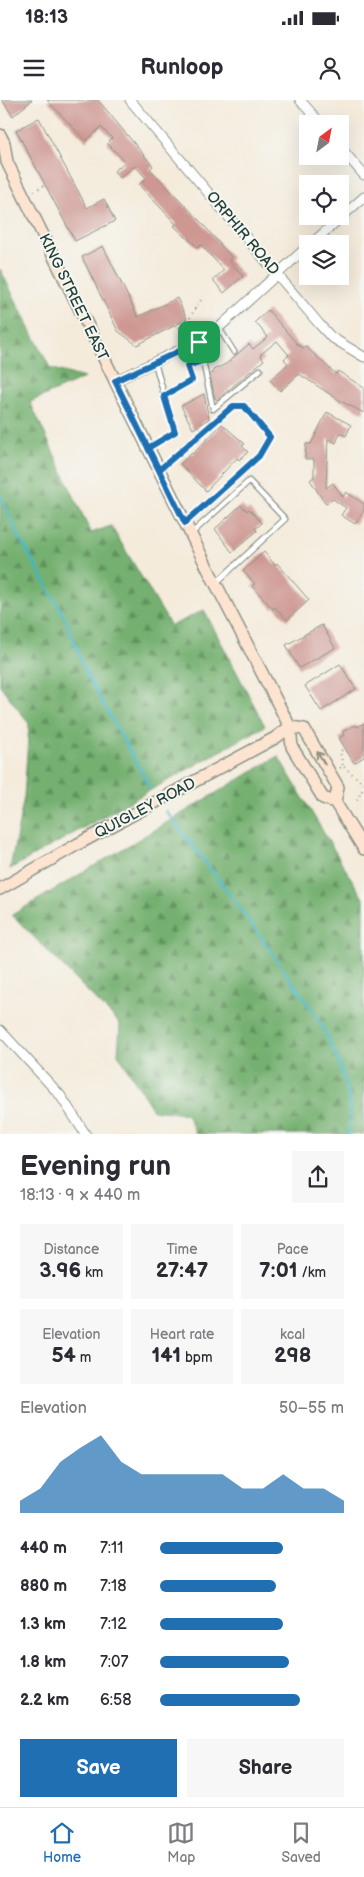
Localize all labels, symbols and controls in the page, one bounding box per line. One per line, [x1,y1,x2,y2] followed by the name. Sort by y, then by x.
[25,6,68,29] text: 18:13
[20,54,48,82] icon: menu
[141,54,223,81] text: Runloop
[316,54,344,82] icon: person
[299,115,349,165] north arrow
[299,115,349,285] map controls
[299,175,349,225] button: locate
[202,188,283,279] street label: ORPHIR ROAD
[35,231,113,364] street label: KING STREET EAST
[299,235,349,285] button: layers
[178,321,220,363] pin
[185,328,213,356] icon: arrive
[316,752,326,766] one-way arrow
[91,774,199,843] street label: QUIGLEY ROAD
[20,1150,171,1183] text: Evening run
[292,1151,344,1203] button: share
[20,1186,140,1205] text: 18:13 · 9 × 440 m
[43,1241,99,1258] text: Distance
[166,1241,198,1258] text: Time
[277,1241,309,1258] text: Pace
[39,1258,81,1283] text: 3.96
[156,1258,208,1283] text: 27:47
[259,1258,298,1283] text: 7:01
[81,1264,103,1281] text: km
[298,1264,326,1281] text: /km
[42,1326,101,1343] text: Elevation
[150,1326,214,1343] text: Heart rate
[280,1326,305,1343] text: kcal
[51,1343,76,1368] text: 54
[151,1343,181,1368] text: 141
[274,1343,311,1368] text: 298
[76,1349,91,1366] text: m
[181,1349,213,1366] text: bpm
[20,1399,87,1418] text: Elevation
[279,1399,344,1418] text: 50–55 m
[20,1539,67,1558] text: 440 m
[100,1539,123,1558] text: 7:11
[20,1577,67,1596] text: 880 m
[100,1577,127,1596] text: 7:18
[20,1615,66,1634] text: 1.3 km
[100,1615,127,1634] text: 7:12
[20,1653,66,1672] text: 1.8 km
[100,1653,128,1672] text: 7:07
[20,1691,69,1710] text: 2.2 km
[100,1691,132,1710] text: 6:58
[20,1739,177,1797] button: Save
[187,1739,344,1797] button: Share
[43,1819,81,1866] tab: Home
[167,1819,195,1866] tab: Map
[282,1819,321,1866] tab: Saved

